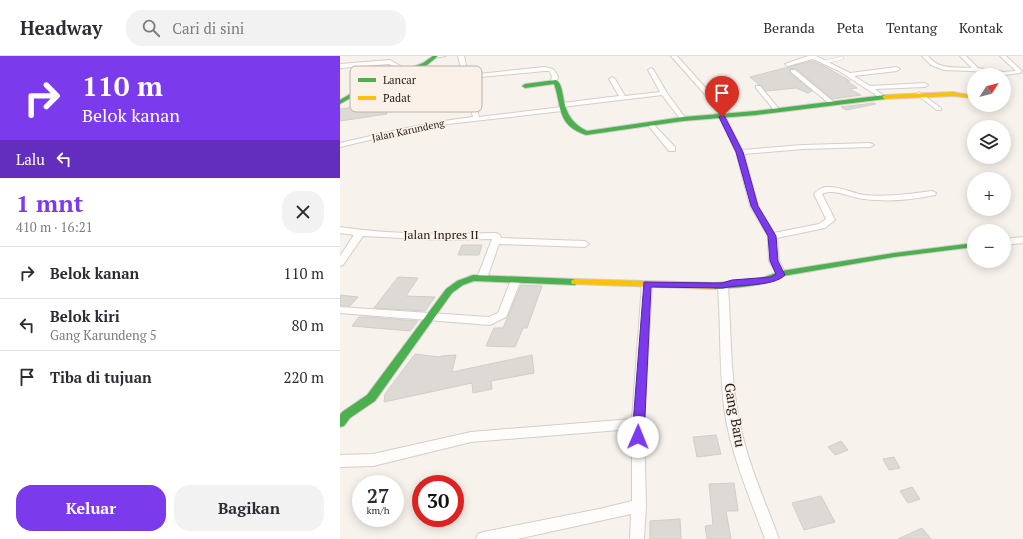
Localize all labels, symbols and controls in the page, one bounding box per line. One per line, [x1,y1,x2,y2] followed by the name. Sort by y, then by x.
[126,10,406,46] search box
[20,15,102,40] text: Headway
[140,17,162,39] icon: search
[172,18,244,38] text: Cari di sini
[763,18,815,37] text: Beranda
[837,18,864,37] text: Peta
[886,18,937,37] text: Tentang
[959,18,1003,37] text: Kontak
[350,66,482,112] legend
[82,67,163,104] text: 110 m
[967,68,1011,112] north arrow
[967,68,1011,268] map controls
[16,72,68,124] icon: right
[383,73,417,87] text: Lancar
[705,76,739,117] pin
[711,82,733,104] icon: arrive
[383,91,411,105] text: Padat
[82,103,180,127] text: Belok kanan
[371,116,446,145] street label: Jalan Karundeng
[967,120,1011,164] button: layers
[53,148,75,170] icon: left
[16,149,45,169] text: Lalu
[967,172,1011,216] button: +
[16,187,83,219] text: 1 mnt
[282,191,324,233] button: close
[16,218,93,236] text: 410 m · 16:21
[967,224,1011,268] button: −
[403,227,479,242] street label: Jalan Inpres II
[16,262,38,284] icon: right
[50,263,139,283] text: Belok kanan
[283,263,324,283] text: 110 m
[50,306,120,326] text: Belok kiri
[16,314,38,336] icon: left
[291,315,324,335] text: 80 m
[50,326,157,344] text: Gang Karundeng 5
[16,366,38,388] icon: arrive
[50,367,152,387] text: Tiba di tujuan
[283,367,324,387] text: 220 m
[721,381,750,449] street label: Gang Baru
[617,416,659,458] position arrow
[412,475,464,527] speed limit sign: 30
[367,482,389,509] text: 27
[16,485,166,531] button: Keluar
[174,485,324,531] button: Bagikan
[366,504,390,517] text: km/h

